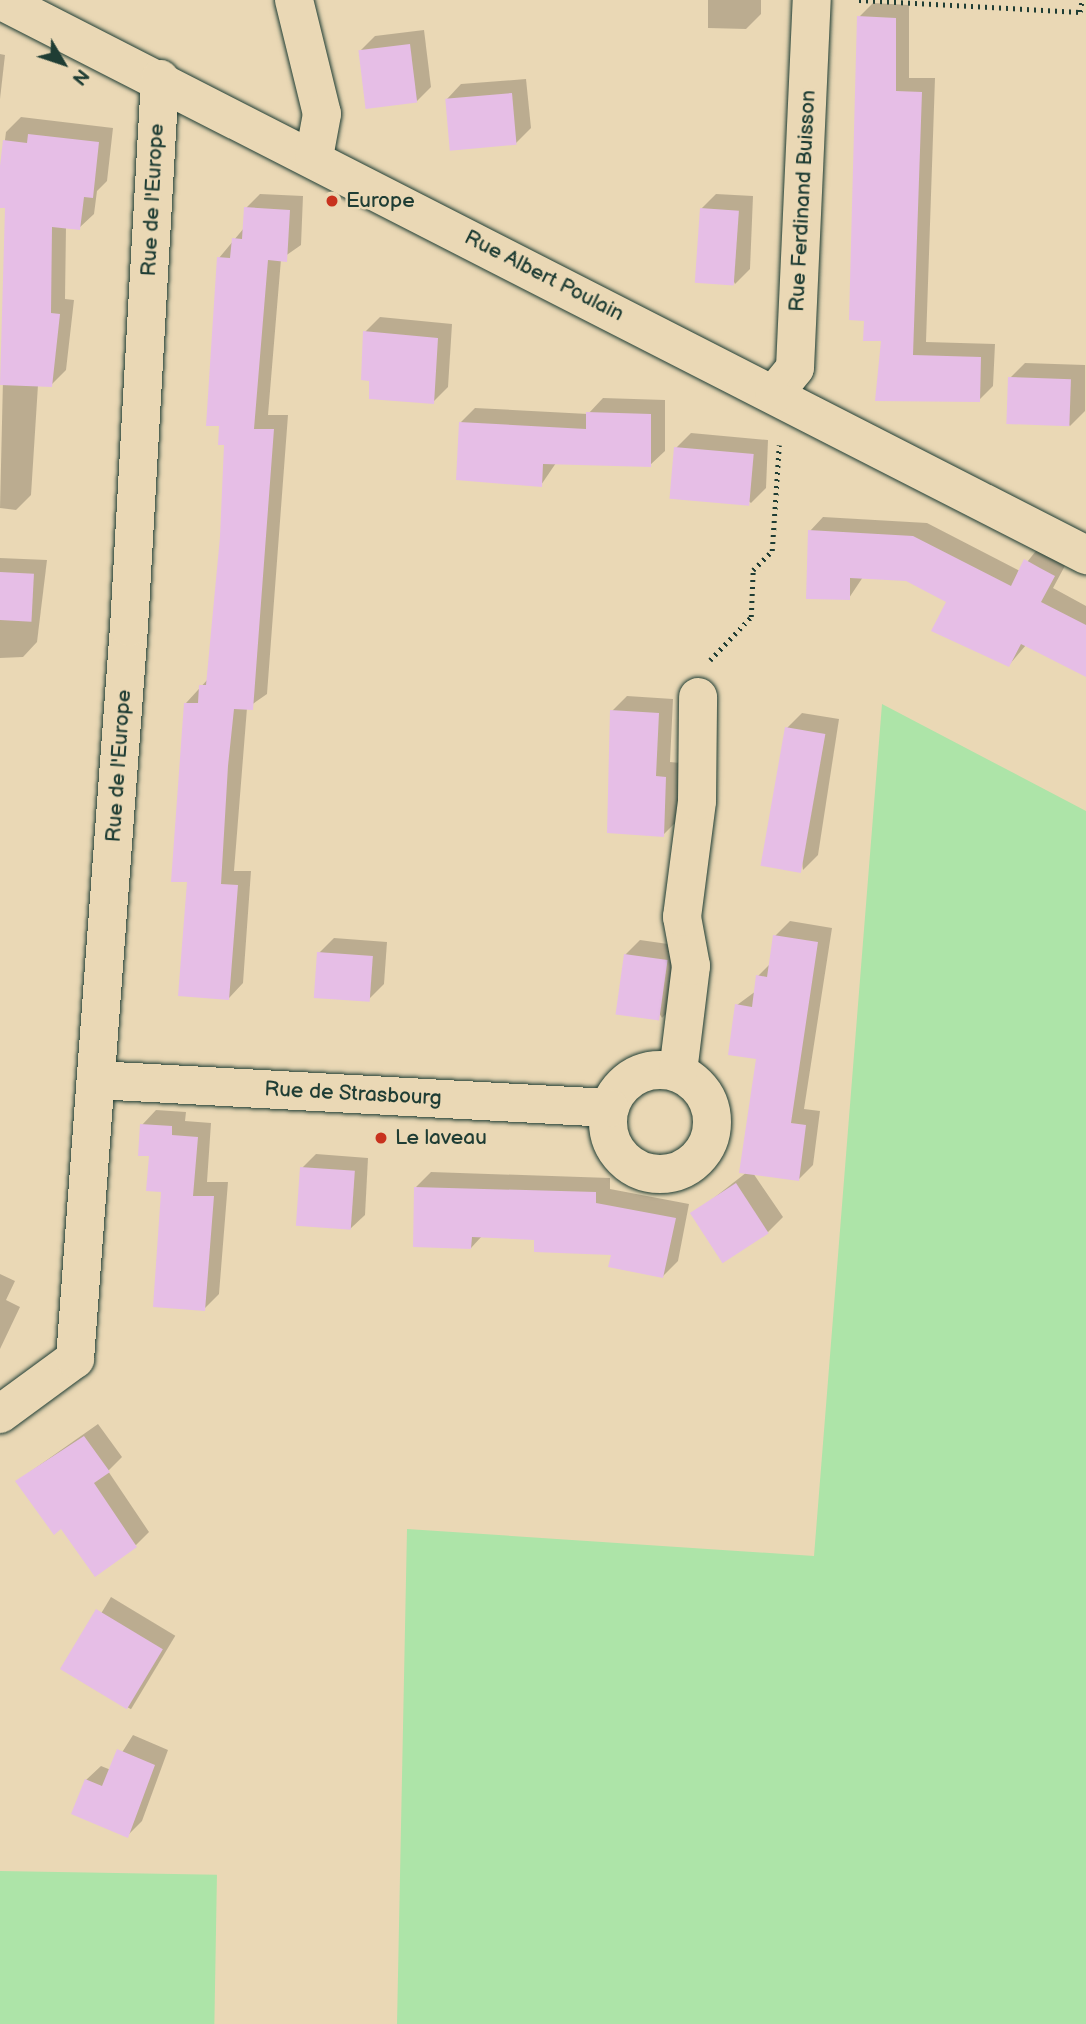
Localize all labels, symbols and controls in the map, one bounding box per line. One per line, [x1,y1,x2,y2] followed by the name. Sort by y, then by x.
[28,28,98,98] north arrow
[66,64,93,89] text: N
[785,89,821,313] street label: Rue Ferdinand Buisson
[136,123,170,277] street label: Rue de l'Europe
[346,188,415,214] place label: Europe
[324,193,340,209] marker: Europe
[460,225,628,327] street label: Rue Albert Poulain
[101,689,137,843] street label: Rue de l'Europe
[263,1077,443,1111] street label: Rue de Strasbourg
[395,1125,487,1151] place label: Le laveau
[373,1130,389,1146] marker: Le laveau

